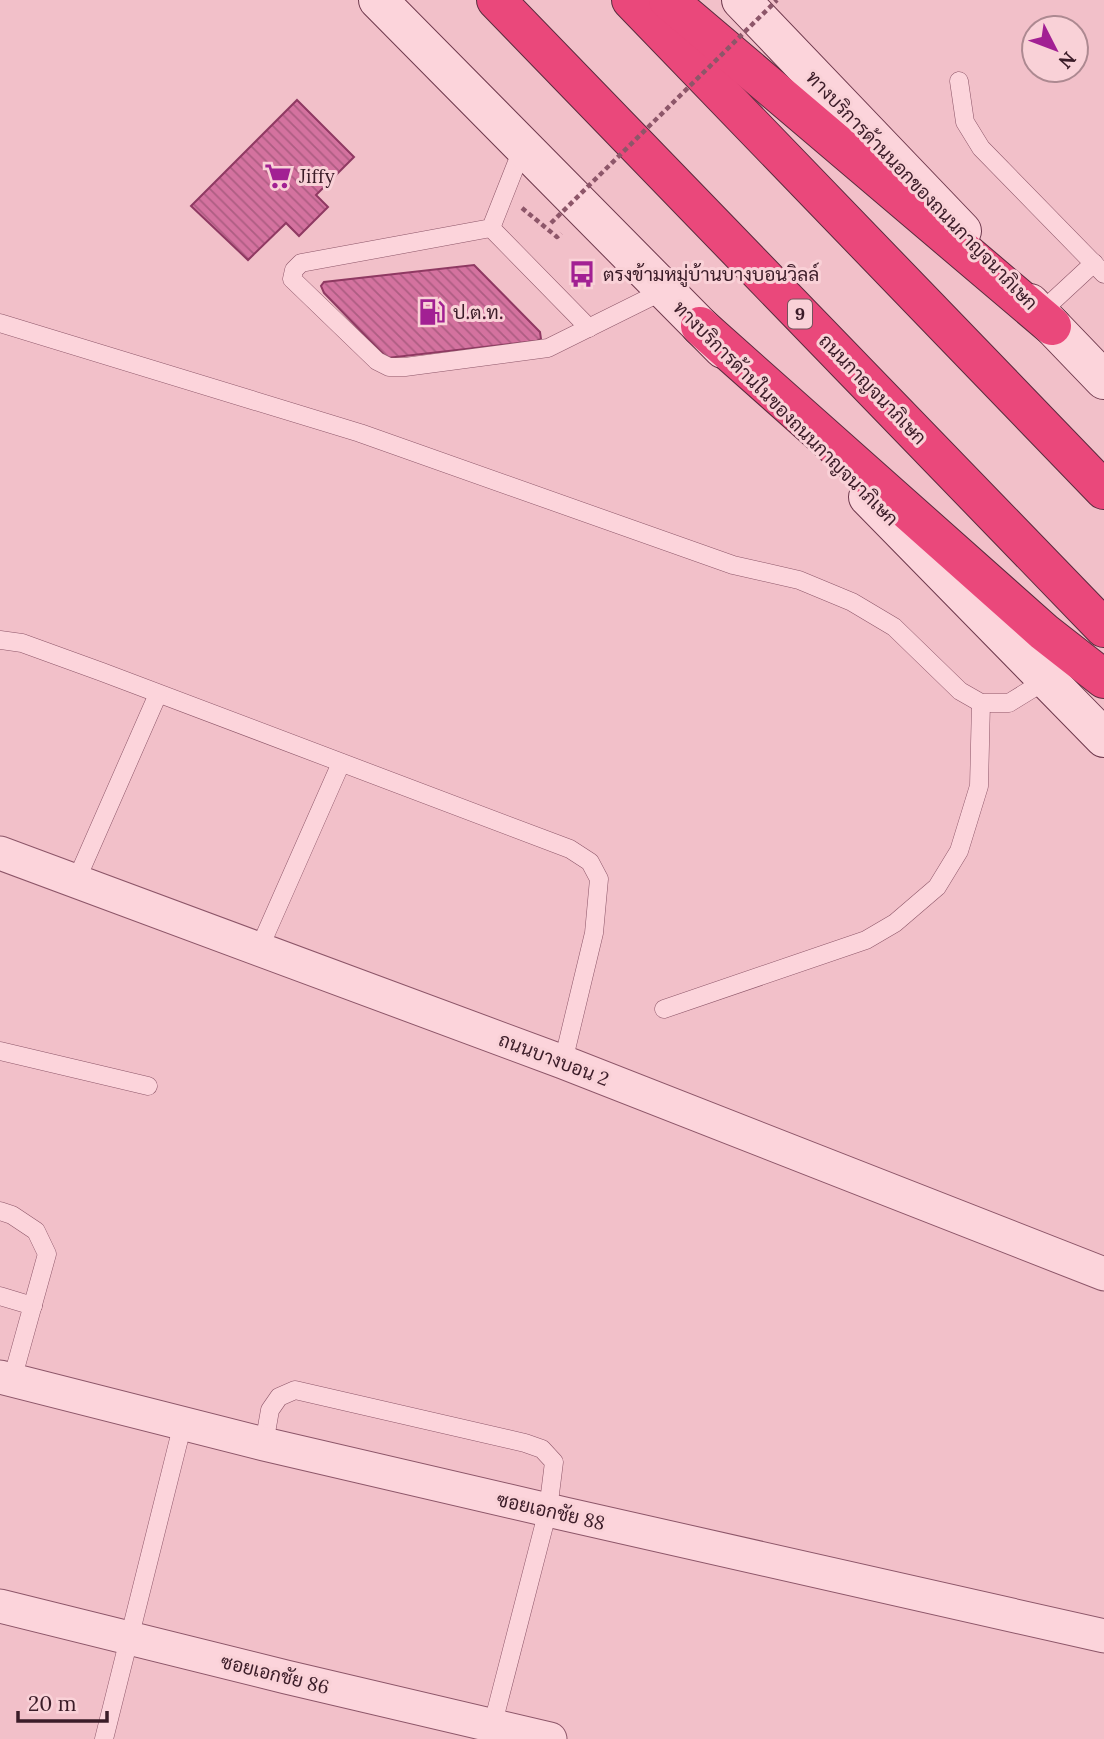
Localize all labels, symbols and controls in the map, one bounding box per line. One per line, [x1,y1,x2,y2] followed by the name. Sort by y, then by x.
[1020,14,1090,84] north arrow
[1054,47,1081,74] text: N
[801,65,1043,315] street label: ทางบริการด้านนอกของถนนกาญจนาภิเษก
[263,161,293,191] supermarket icon: Jiffy
[298,164,335,188] place label: Jiffy
[567,259,597,289] bus stop icon: ตรงข้ามหมู่บ้านบางบอนวิลล์
[603,262,819,288] place label: ตรงข้ามหมู่บ้านบางบอนวิลล์
[668,295,904,531] street label: ทางบริการด้านในของถนนกาญจนาภิเษก
[417,297,447,327] fuel station icon: ป.ต.ท.
[453,300,503,324] place label: ป.ต.ท.
[788,300,812,328] road number: 9
[814,329,932,449] street label: ถนนกาญจนาภิเษก
[496,1027,612,1091] street label: ถนนบางบอน 2
[494,1487,608,1535] street label: ซอยเอกชัย 88
[218,1649,332,1699] street label: ซอยเอกชัย 86
[18,1680,107,1724] scale bar
[28,1690,77,1717] text: 20 m

